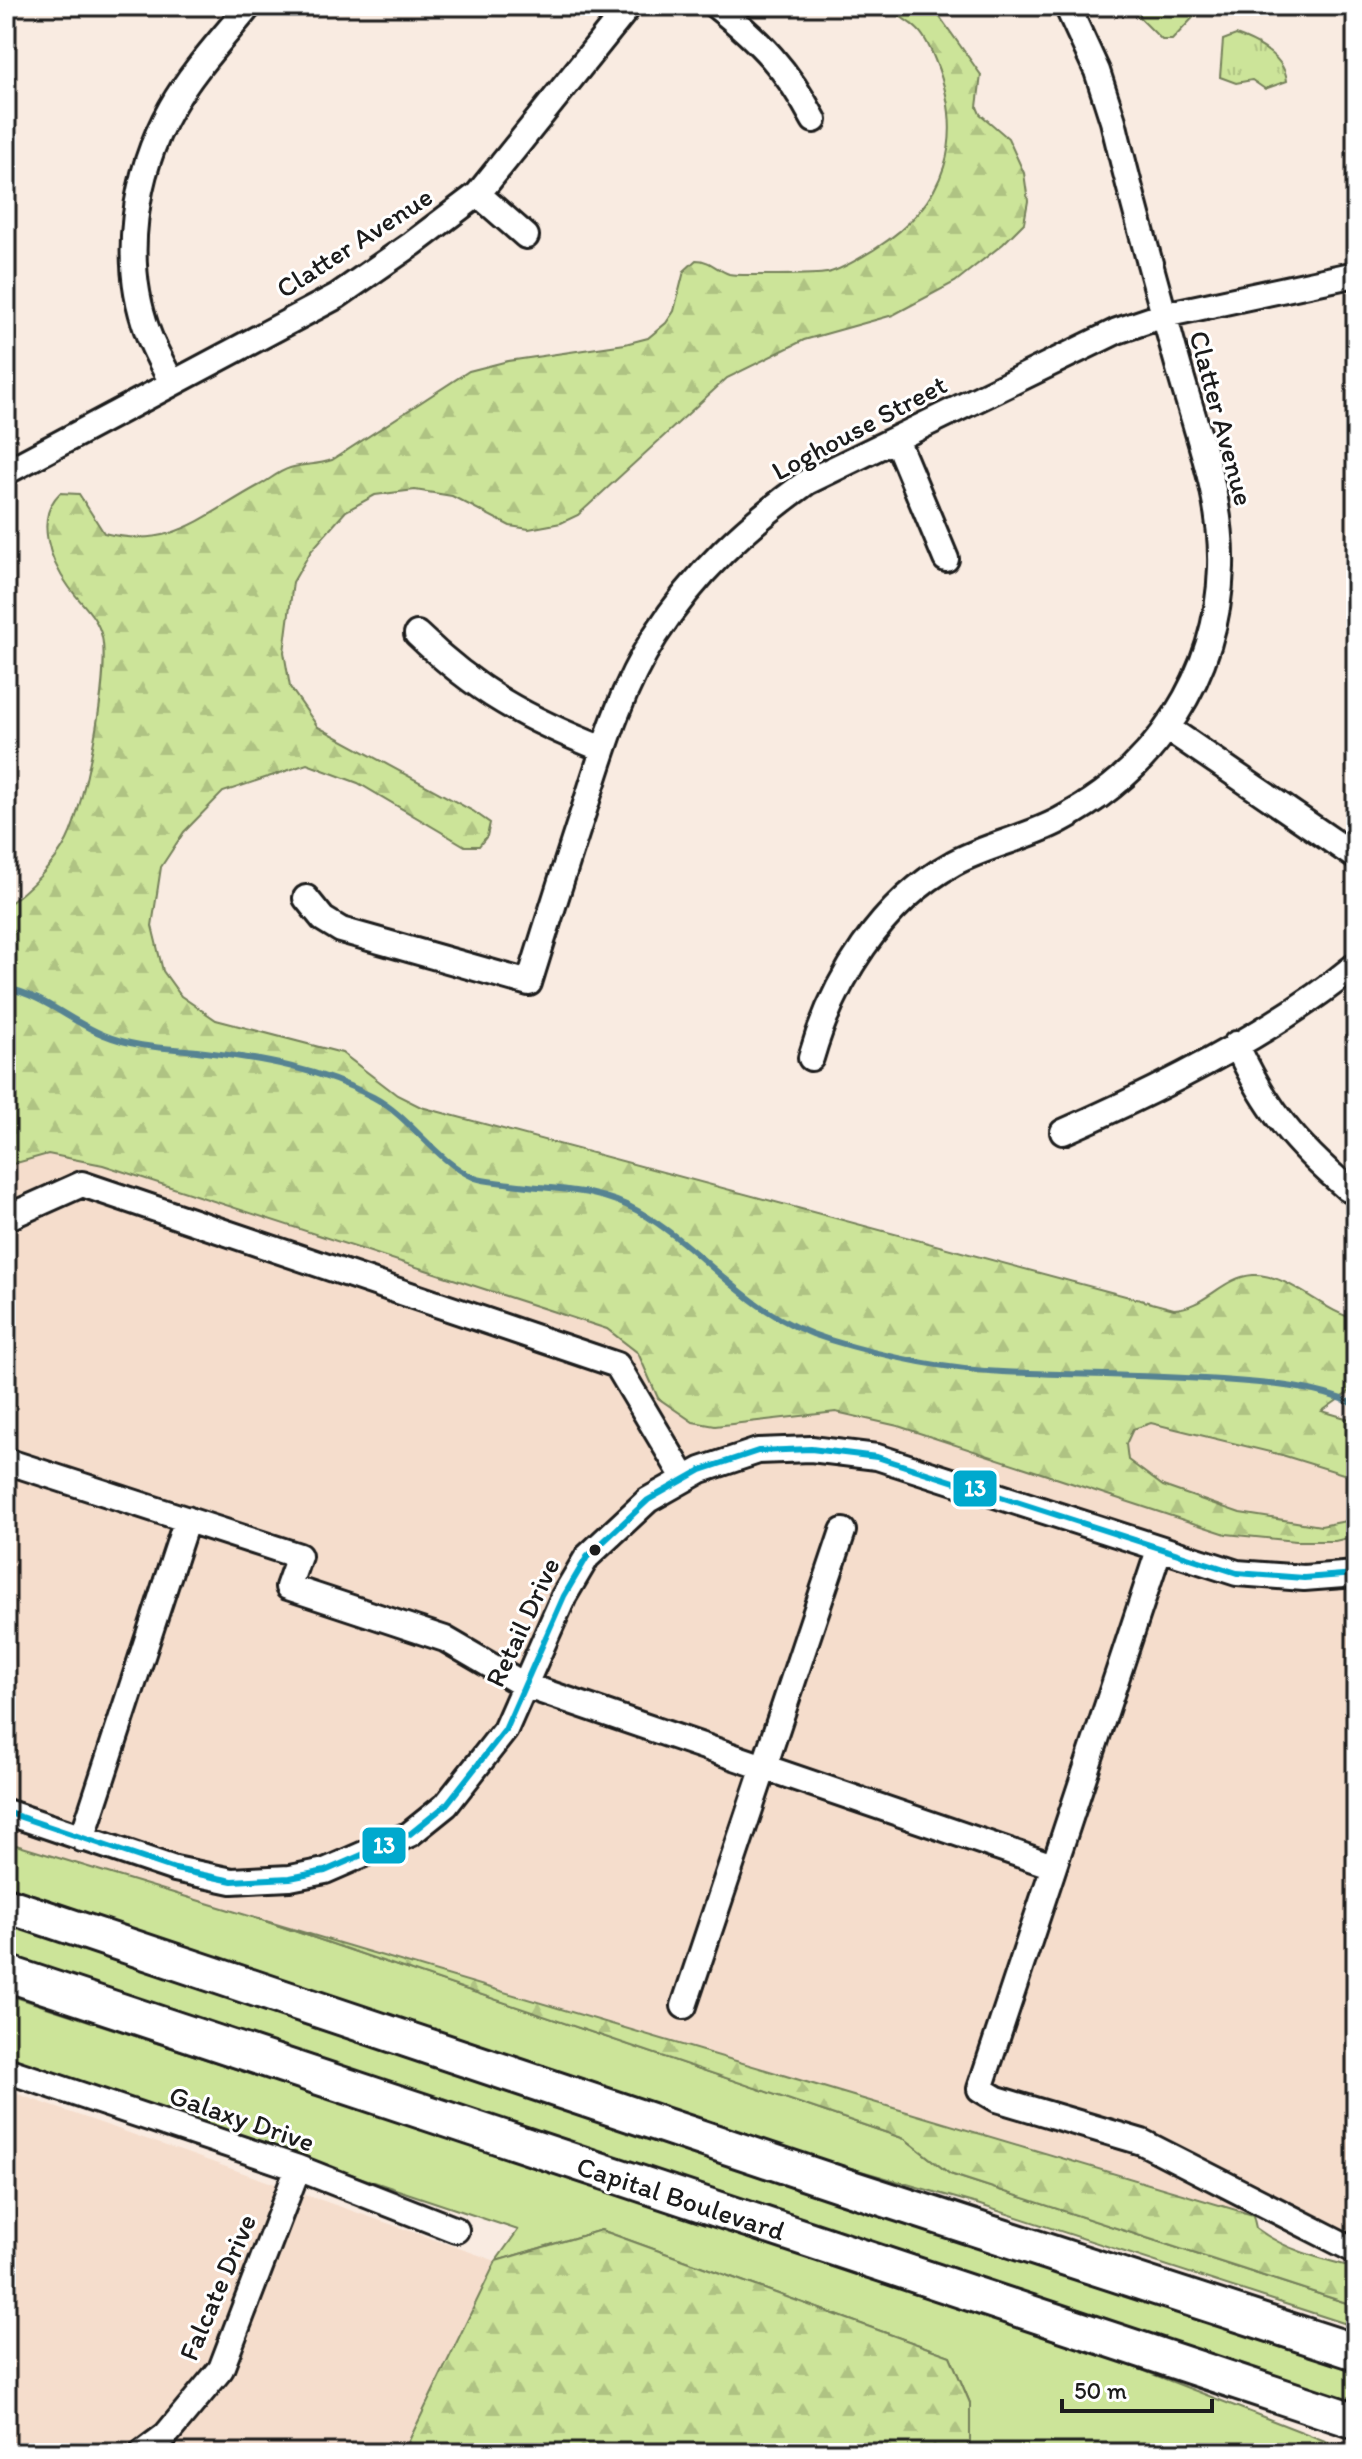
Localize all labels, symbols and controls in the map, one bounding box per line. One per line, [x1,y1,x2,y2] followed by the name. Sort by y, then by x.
[269,179,439,305] street label: Clatter Avenue
[1182,327,1262,509] street label: Clatter Avenue
[766,367,952,487] street label: Loghouse Street
[952,1469,998,1508] line badge: 13
[964,1475,986,1502] text: 13
[587,1542,603,1558] unlabelled marker
[477,1552,567,1692] street label: Retail Drive
[361,1826,407,1865] line badge: 13
[373,1832,395,1859] text: 13
[165,2077,319,2159] street label: Galaxy Drive
[573,2148,790,2248] street label: Capital Boulevard
[171,2209,263,2365] street label: Falcate Drive
[1062,2363,1212,2413] scale bar
[1074,2376,1127,2405] text: 50 m

